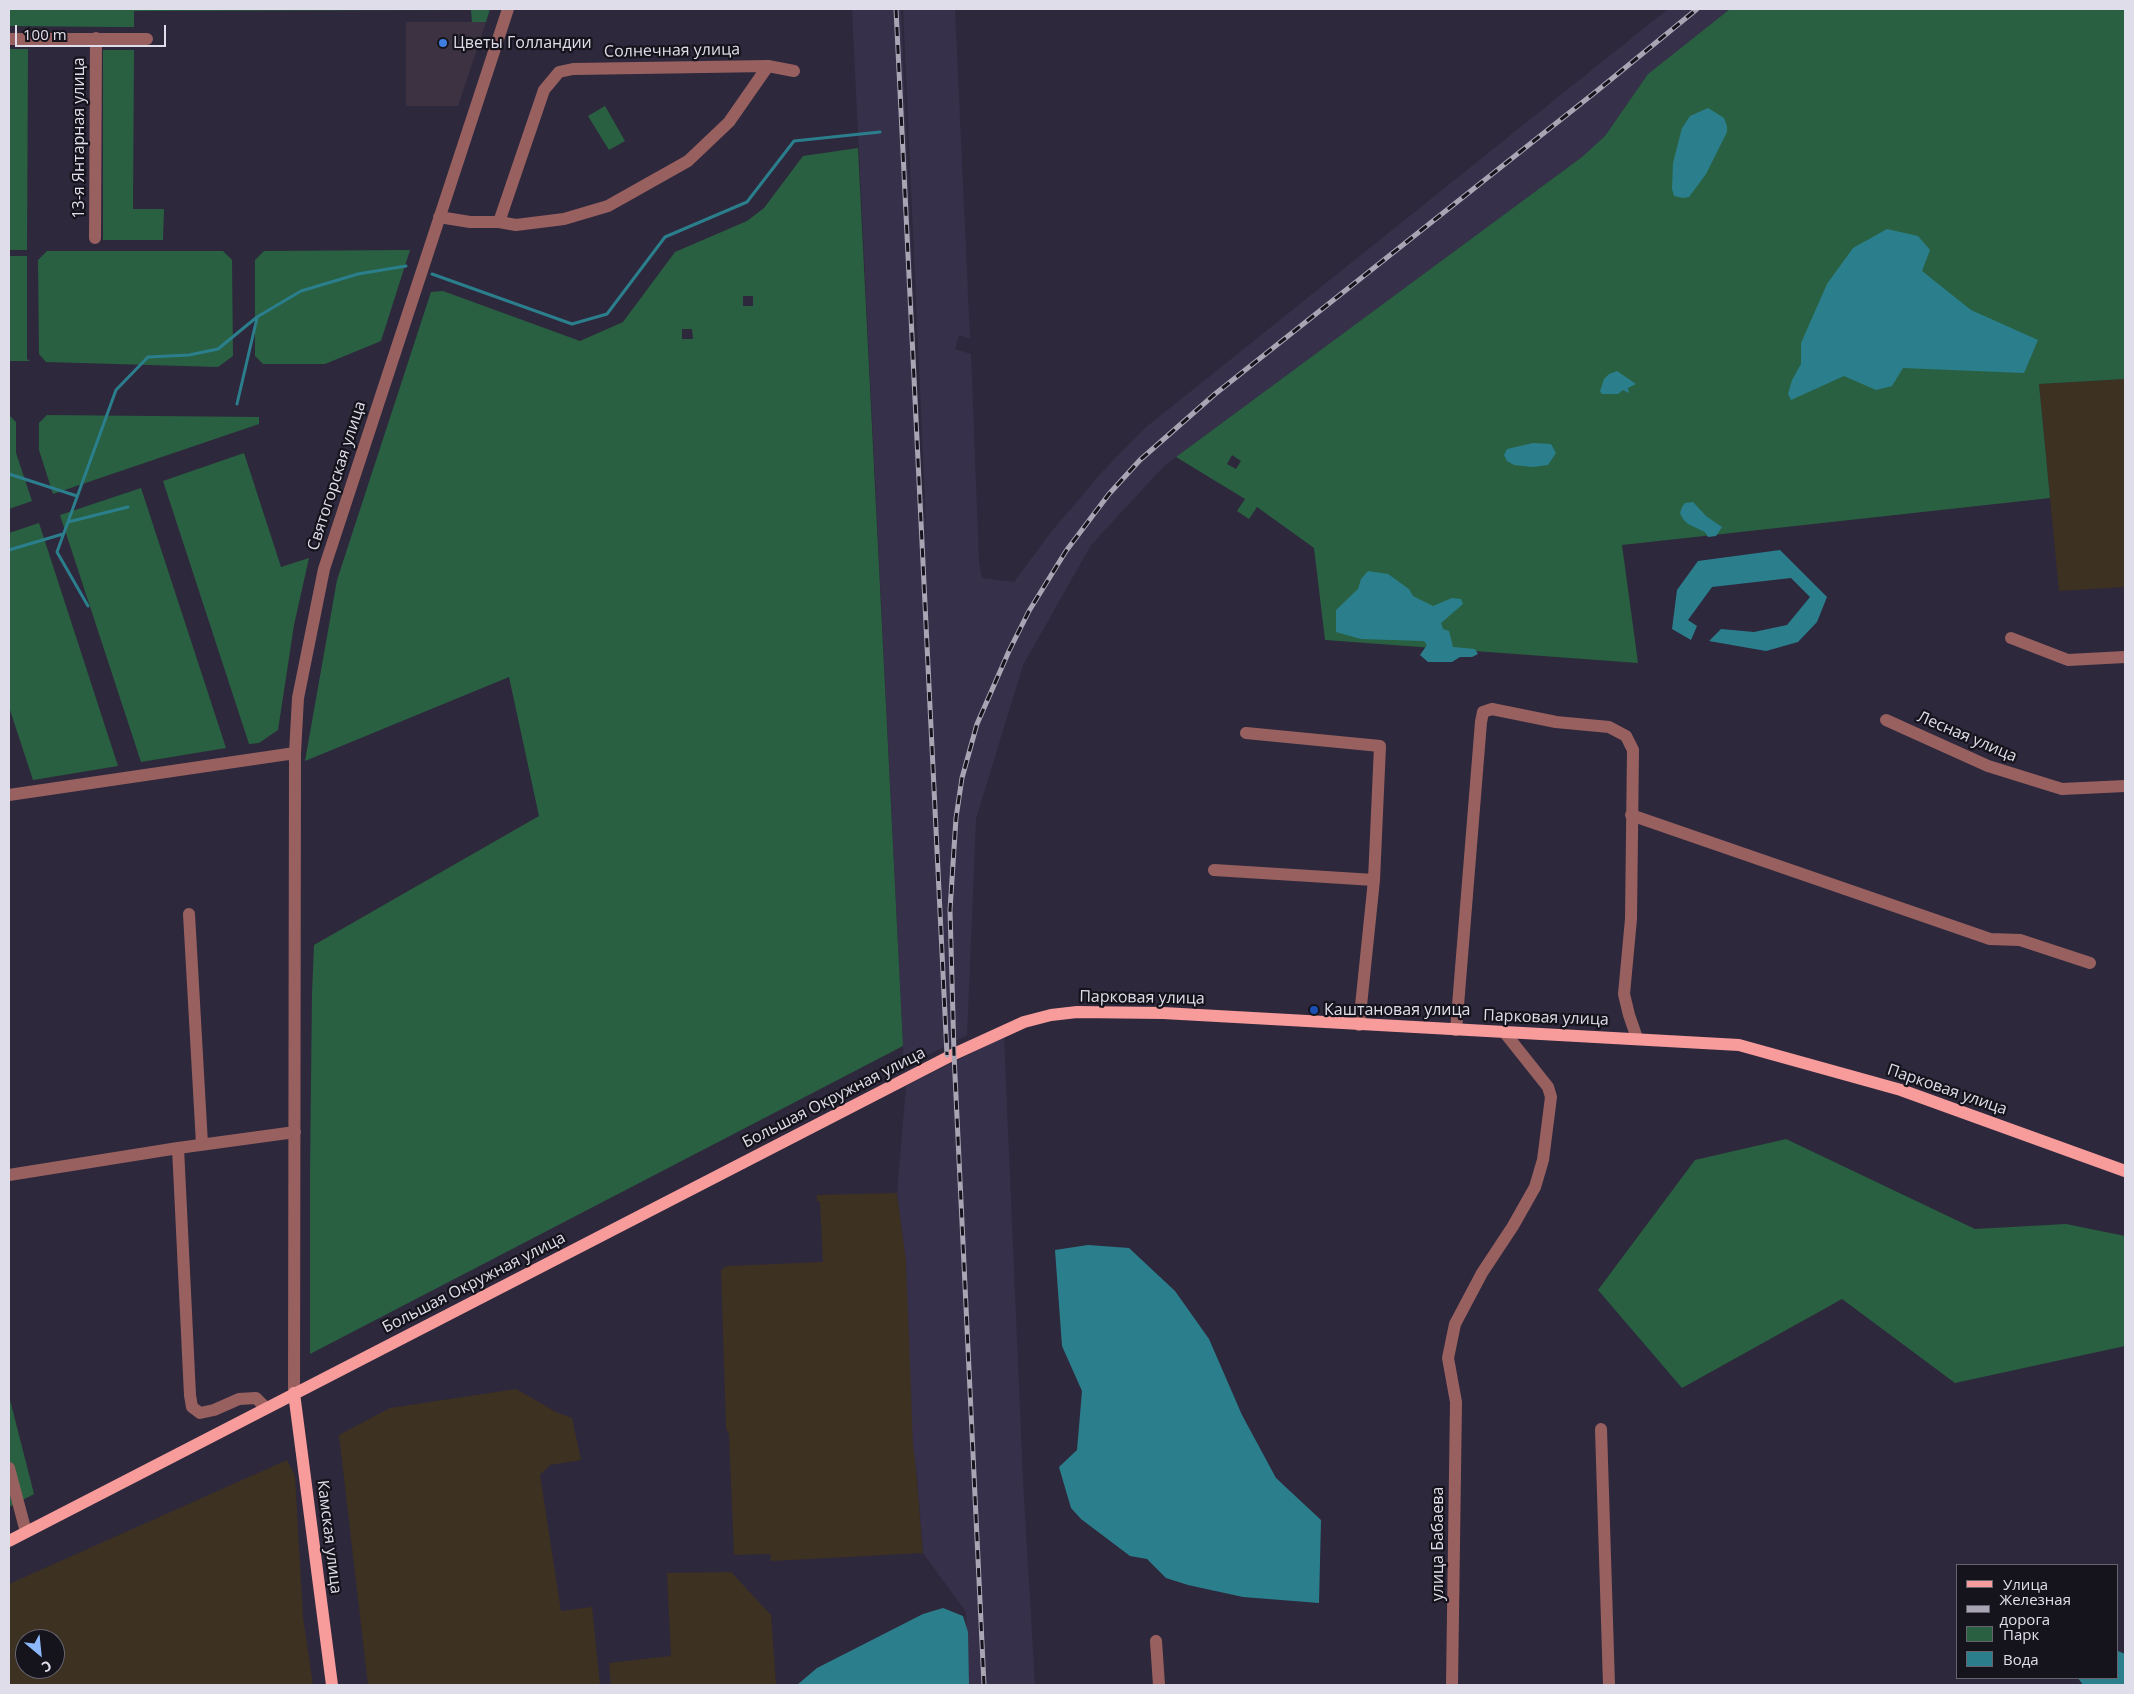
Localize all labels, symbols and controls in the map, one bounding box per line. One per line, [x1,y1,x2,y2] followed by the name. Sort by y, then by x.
[18,15,169,47] scale bar
[23,24,67,44] text: 100 m
[453,33,592,53] place label: Цветы Голландии
[437,37,449,49] marker: Цветы Голландии
[604,40,740,62] street label: Солнечная улица
[69,57,89,219] street label: 13-я Янтарная улица
[304,399,370,553] street label: Святогорская улица
[1914,707,2020,767] street label: Лесная улица
[1079,987,1205,1009] street label: Парковая улица
[1324,1000,1470,1020] place label: Каштановая улица
[1308,1004,1320,1016] marker: Каштановая улица
[1483,1006,1609,1030] street label: Парковая улица
[739,1043,929,1153] street label: Большая Окружная улица
[1885,1060,2009,1120] street label: Парковая улица
[379,1228,569,1338] street label: Большая Окружная улица
[312,1479,346,1595] street label: Камская улица
[1428,1487,1448,1601] street label: улица Бабаева
[1956,1564,2119,1679] legend
[2003,1574,2048,1594] text: Улица
[2000,1589,2071,1629] text: Железная дорога
[2003,1624,2039,1644] text: Парк
[15,1629,65,1679] north arrow
[2003,1649,2039,1669] text: Вода
[38,1656,55,1677] text: С

